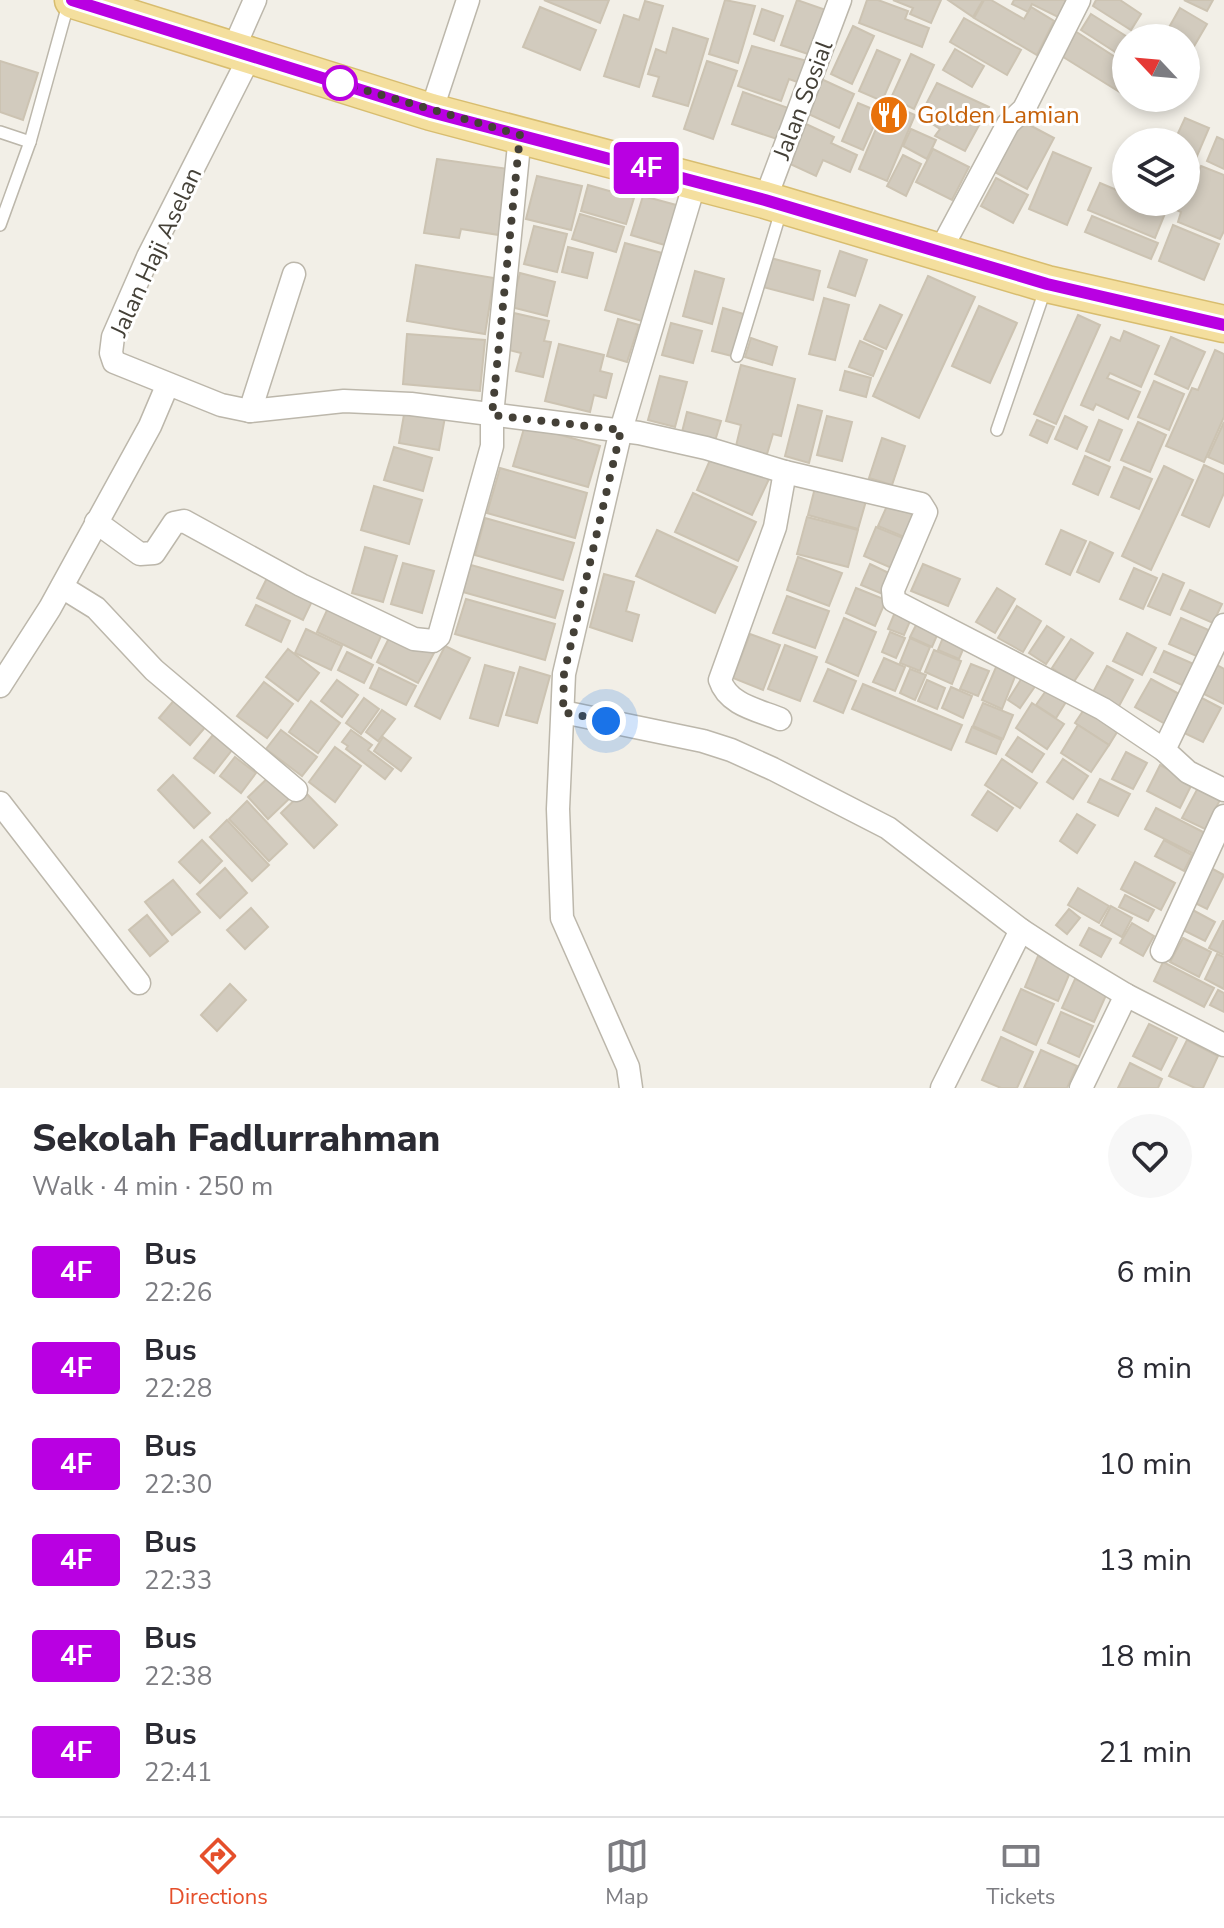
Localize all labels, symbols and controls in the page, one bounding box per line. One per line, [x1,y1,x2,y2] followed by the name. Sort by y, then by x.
[1112,24,1200,112] north arrow
[1112,24,1200,216] map controls
[765,36,840,165] street label: Jalan Sosial
[323,66,357,100] unlabelled marker
[868,94,910,136] restaurant icon: Golden Lamian
[917,99,1080,131] place label: Golden Lamian
[1112,128,1200,216] button: layers
[610,142,682,194] line badge: 4F
[630,149,662,187] text: 4F
[102,162,209,343] street label: Jalan Haji Aselan
[586,701,626,741] your location
[32,1113,440,1164] text: Sekolah Fadlurrahman
[1108,1114,1192,1198] button: heart
[32,1169,273,1204] text: Walk · 4 min · 250 m
[144,1234,197,1275] text: Bus
[1117,1252,1192,1293] text: 6 min
[60,1253,92,1291] text: 4F
[144,1275,212,1310] text: 22:26
[144,1330,197,1371] text: Bus
[1117,1348,1192,1389] text: 8 min
[60,1349,92,1387] text: 4F
[144,1371,212,1406] text: 22:28
[144,1426,197,1467] text: Bus
[1099,1444,1192,1485] text: 10 min
[60,1445,92,1483] text: 4F
[144,1467,212,1502] text: 22:30
[144,1522,197,1563] text: Bus
[1099,1540,1192,1581] text: 13 min
[60,1541,92,1579] text: 4F
[144,1563,212,1598] text: 22:33
[144,1618,197,1659] text: Bus
[1099,1636,1192,1677] text: 18 min
[60,1637,92,1675] text: 4F
[144,1659,212,1694] text: 22:38
[144,1714,197,1755] text: Bus
[1099,1732,1192,1773] text: 21 min
[60,1733,92,1771] text: 4F
[144,1755,212,1790] text: 22:41
[169,1834,268,1912] tab: Directions
[605,1834,649,1912] tab: Map
[986,1834,1055,1912] tab: Tickets

